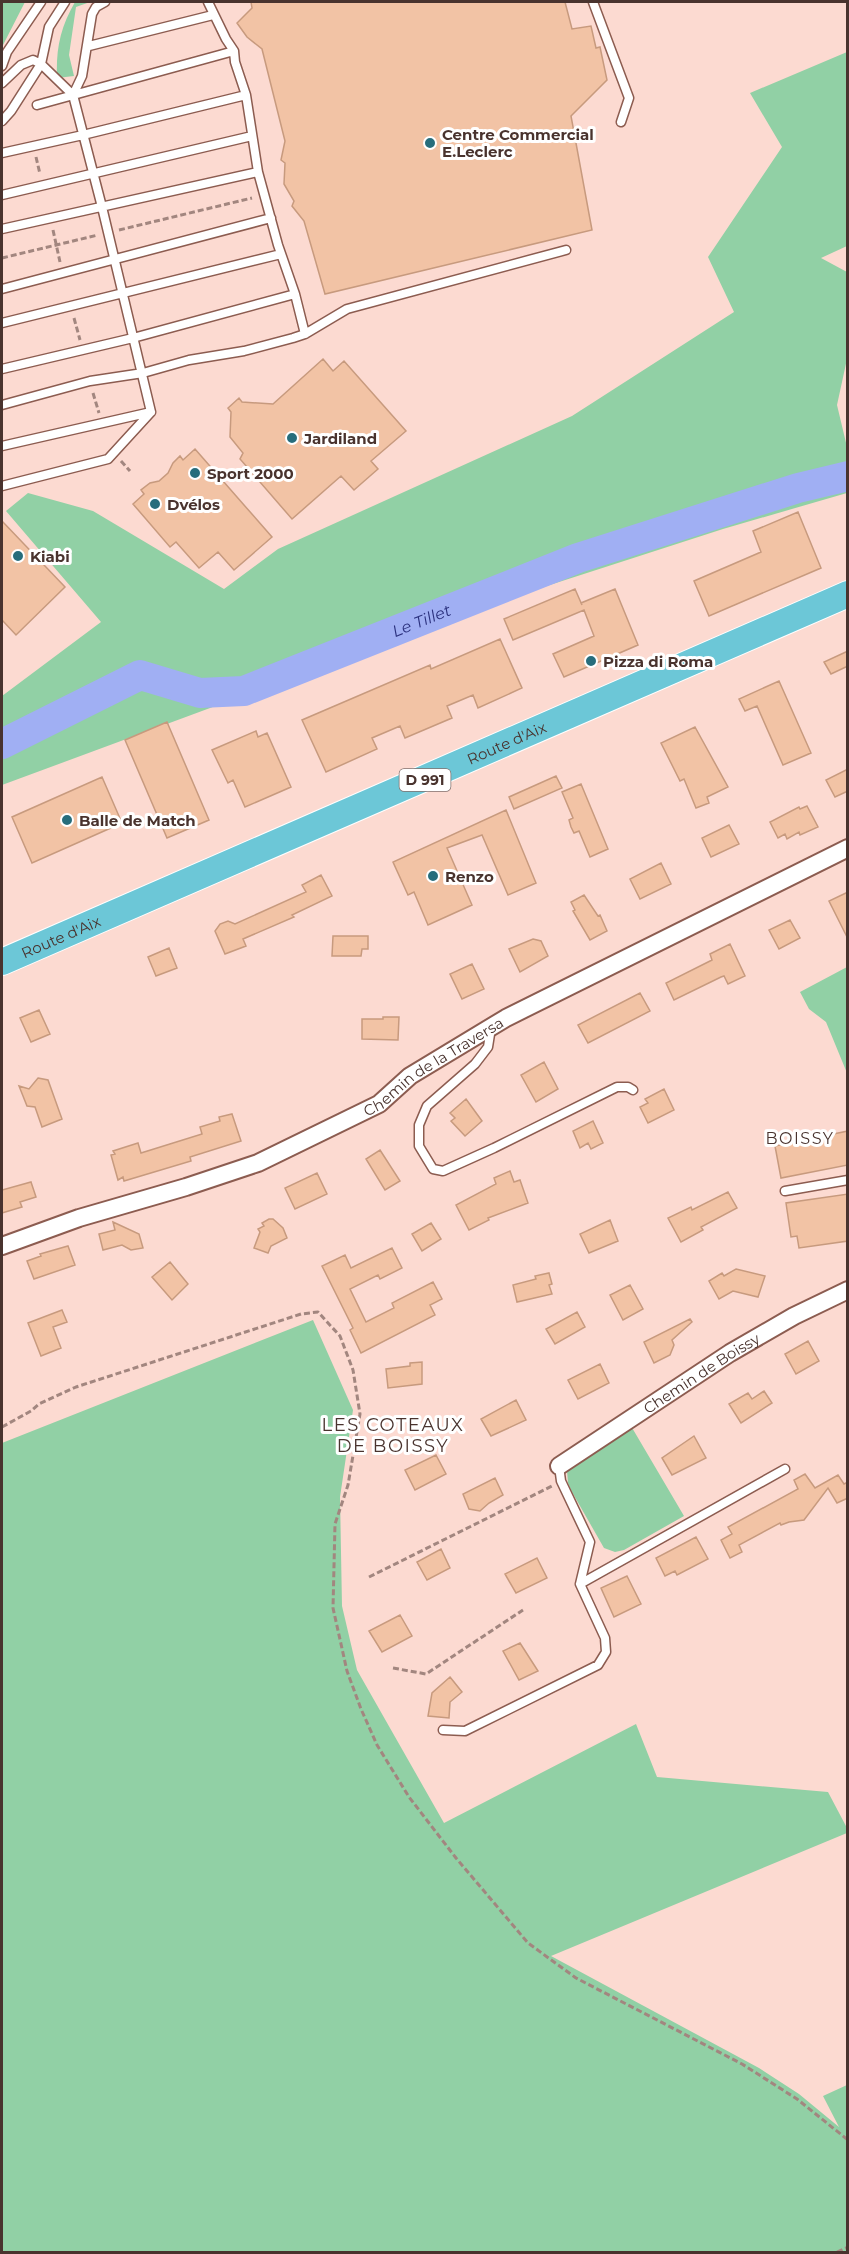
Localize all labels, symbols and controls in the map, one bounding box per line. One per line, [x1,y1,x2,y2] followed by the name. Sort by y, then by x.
[442,125,594,161] place label: Centre Commercial E.Leclerc
[423,136,437,150] marker: Centre Commercial E.Leclerc
[303,429,377,448] place label: Jardiland
[285,431,299,445] marker: Jardiland
[207,464,294,483] place label: Sport 2000
[188,466,202,480] marker: Sport 2000
[167,495,220,514] place label: Dvélos
[148,497,162,511] marker: Dvélos
[30,547,70,566] place label: Kiabi
[11,549,25,563] marker: Kiabi
[389,600,454,641] water label: Le Tillet
[603,652,713,671] place label: Pizza di Roma
[584,654,598,668] marker: Pizza di Roma
[464,717,549,768] street label: Route d'Aix
[400,769,450,791] road number: D 991
[79,811,196,830] place label: Balle de Match
[60,813,74,827] marker: Balle de Match
[445,867,494,886] place label: Renzo
[426,869,440,883] marker: Renzo
[18,911,103,962] street label: Route d'Aix
[360,1012,507,1120] street label: Chemin de la Traversa
[766,1129,834,1148] district label: BOISSY
[639,1328,764,1417] street label: Chemin de Boissy
[322,1414,464,1457] district label: LES COTEAUX DE BOISSY

